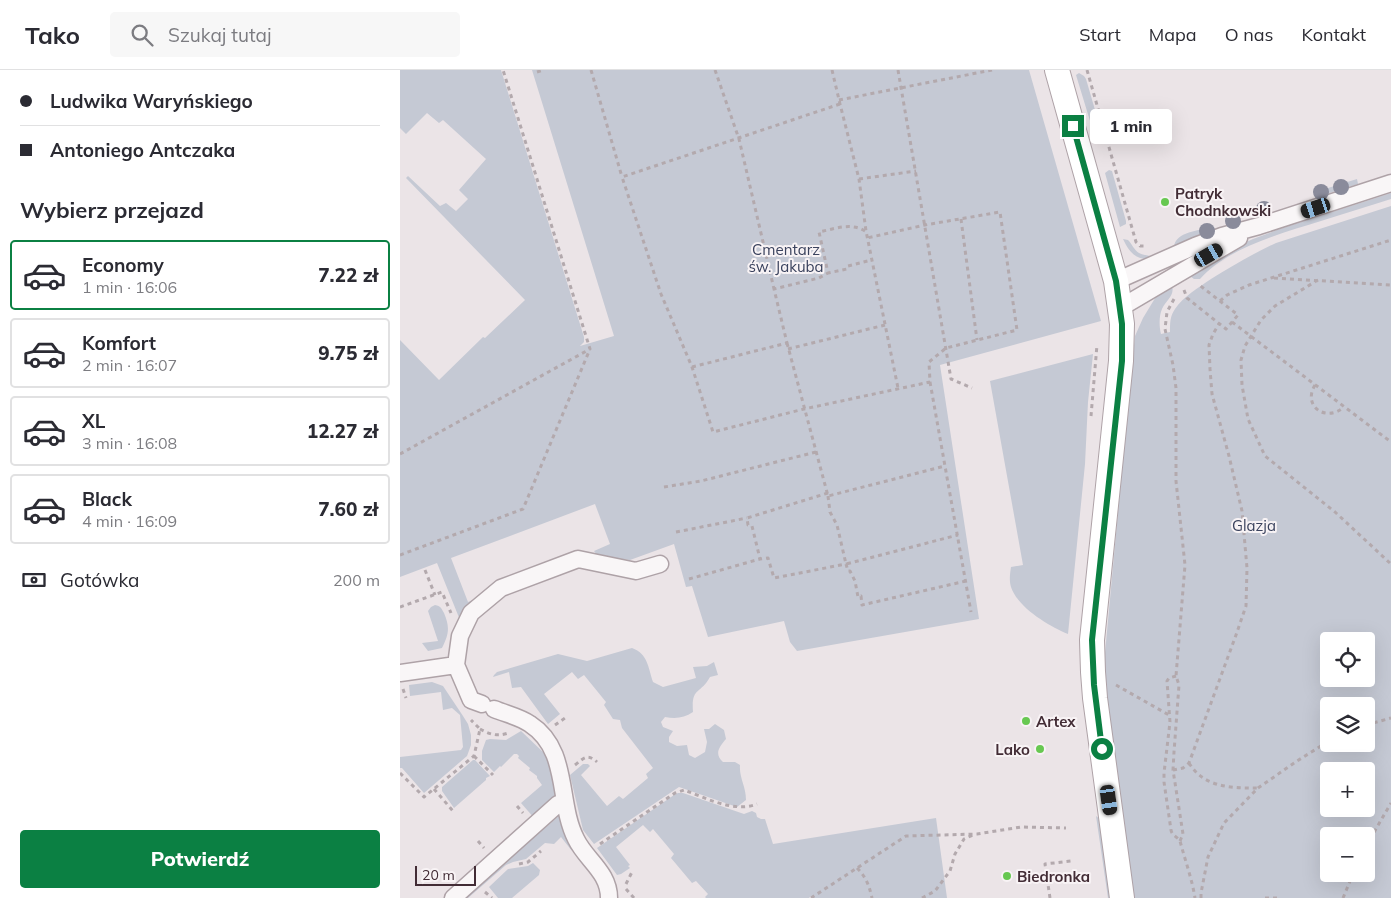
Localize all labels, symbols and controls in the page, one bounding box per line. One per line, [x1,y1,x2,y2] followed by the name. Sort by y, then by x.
[110,12,460,57] search box
[25,20,80,50] text: Tako
[128,21,156,49] icon: search
[168,23,272,47] text: Szukaj tutaj
[1079,23,1121,46] text: Start
[1149,23,1197,46] text: Mapa
[1225,23,1274,46] text: O nas
[1302,23,1366,46] text: Kontakt
[50,89,253,113] text: Ludwika Waryńskiego
[1090,108,1173,144] callout: 1 min
[1062,115,1084,137] route end
[1110,116,1152,136] text: 1 min
[50,138,235,162] text: Antoniego Antczaka
[1175,184,1271,220] place label: Patryk Chodnkowski
[20,196,204,224] text: Wybierz przejazd
[1159,196,1171,208] marker: Patryk Chodnkowski
[1299,196,1332,220] car
[748,240,824,276] park label: Cmentarz św. Jakuba
[1192,241,1225,269] car
[22,253,67,298] icon: car
[82,253,164,277] text: Economy
[318,263,378,287] text: 7.22 zł
[82,277,177,297] text: 1 min · 16:06
[22,331,67,376] icon: car
[82,331,156,355] text: Komfort
[318,341,378,365] text: 9.75 zł
[82,355,177,375] text: 2 min · 16:07
[22,409,67,454] icon: car
[82,409,105,433] text: XL
[307,419,378,443] text: 12.27 zł
[82,433,177,453] text: 3 min · 16:08
[22,487,67,532] icon: car
[82,487,132,511] text: Black
[318,497,378,521] text: 7.60 zł
[82,511,177,531] text: 4 min · 16:09
[1232,516,1276,535] park label: Glazja
[20,566,48,594] icon: cash
[60,568,140,592] text: Gotówka
[333,570,380,590] text: 200 m
[1320,632,1375,882] map controls
[1320,632,1375,687] button: locate
[1320,697,1375,752] button: layers
[1036,712,1076,731] place label: Artex
[1020,715,1032,727] marker: Artex
[1091,738,1113,760] route start
[995,740,1030,759] place label: Lako
[1034,743,1046,755] marker: Lako
[1320,762,1375,817] button: +
[1099,784,1118,816] car
[1320,827,1375,882] button: −
[20,830,380,888] button: Potwierdź
[415,863,476,886] scale bar
[422,866,455,884] text: 20 m
[1017,867,1090,886] place label: Biedronka
[1001,870,1013,882] marker: Biedronka

